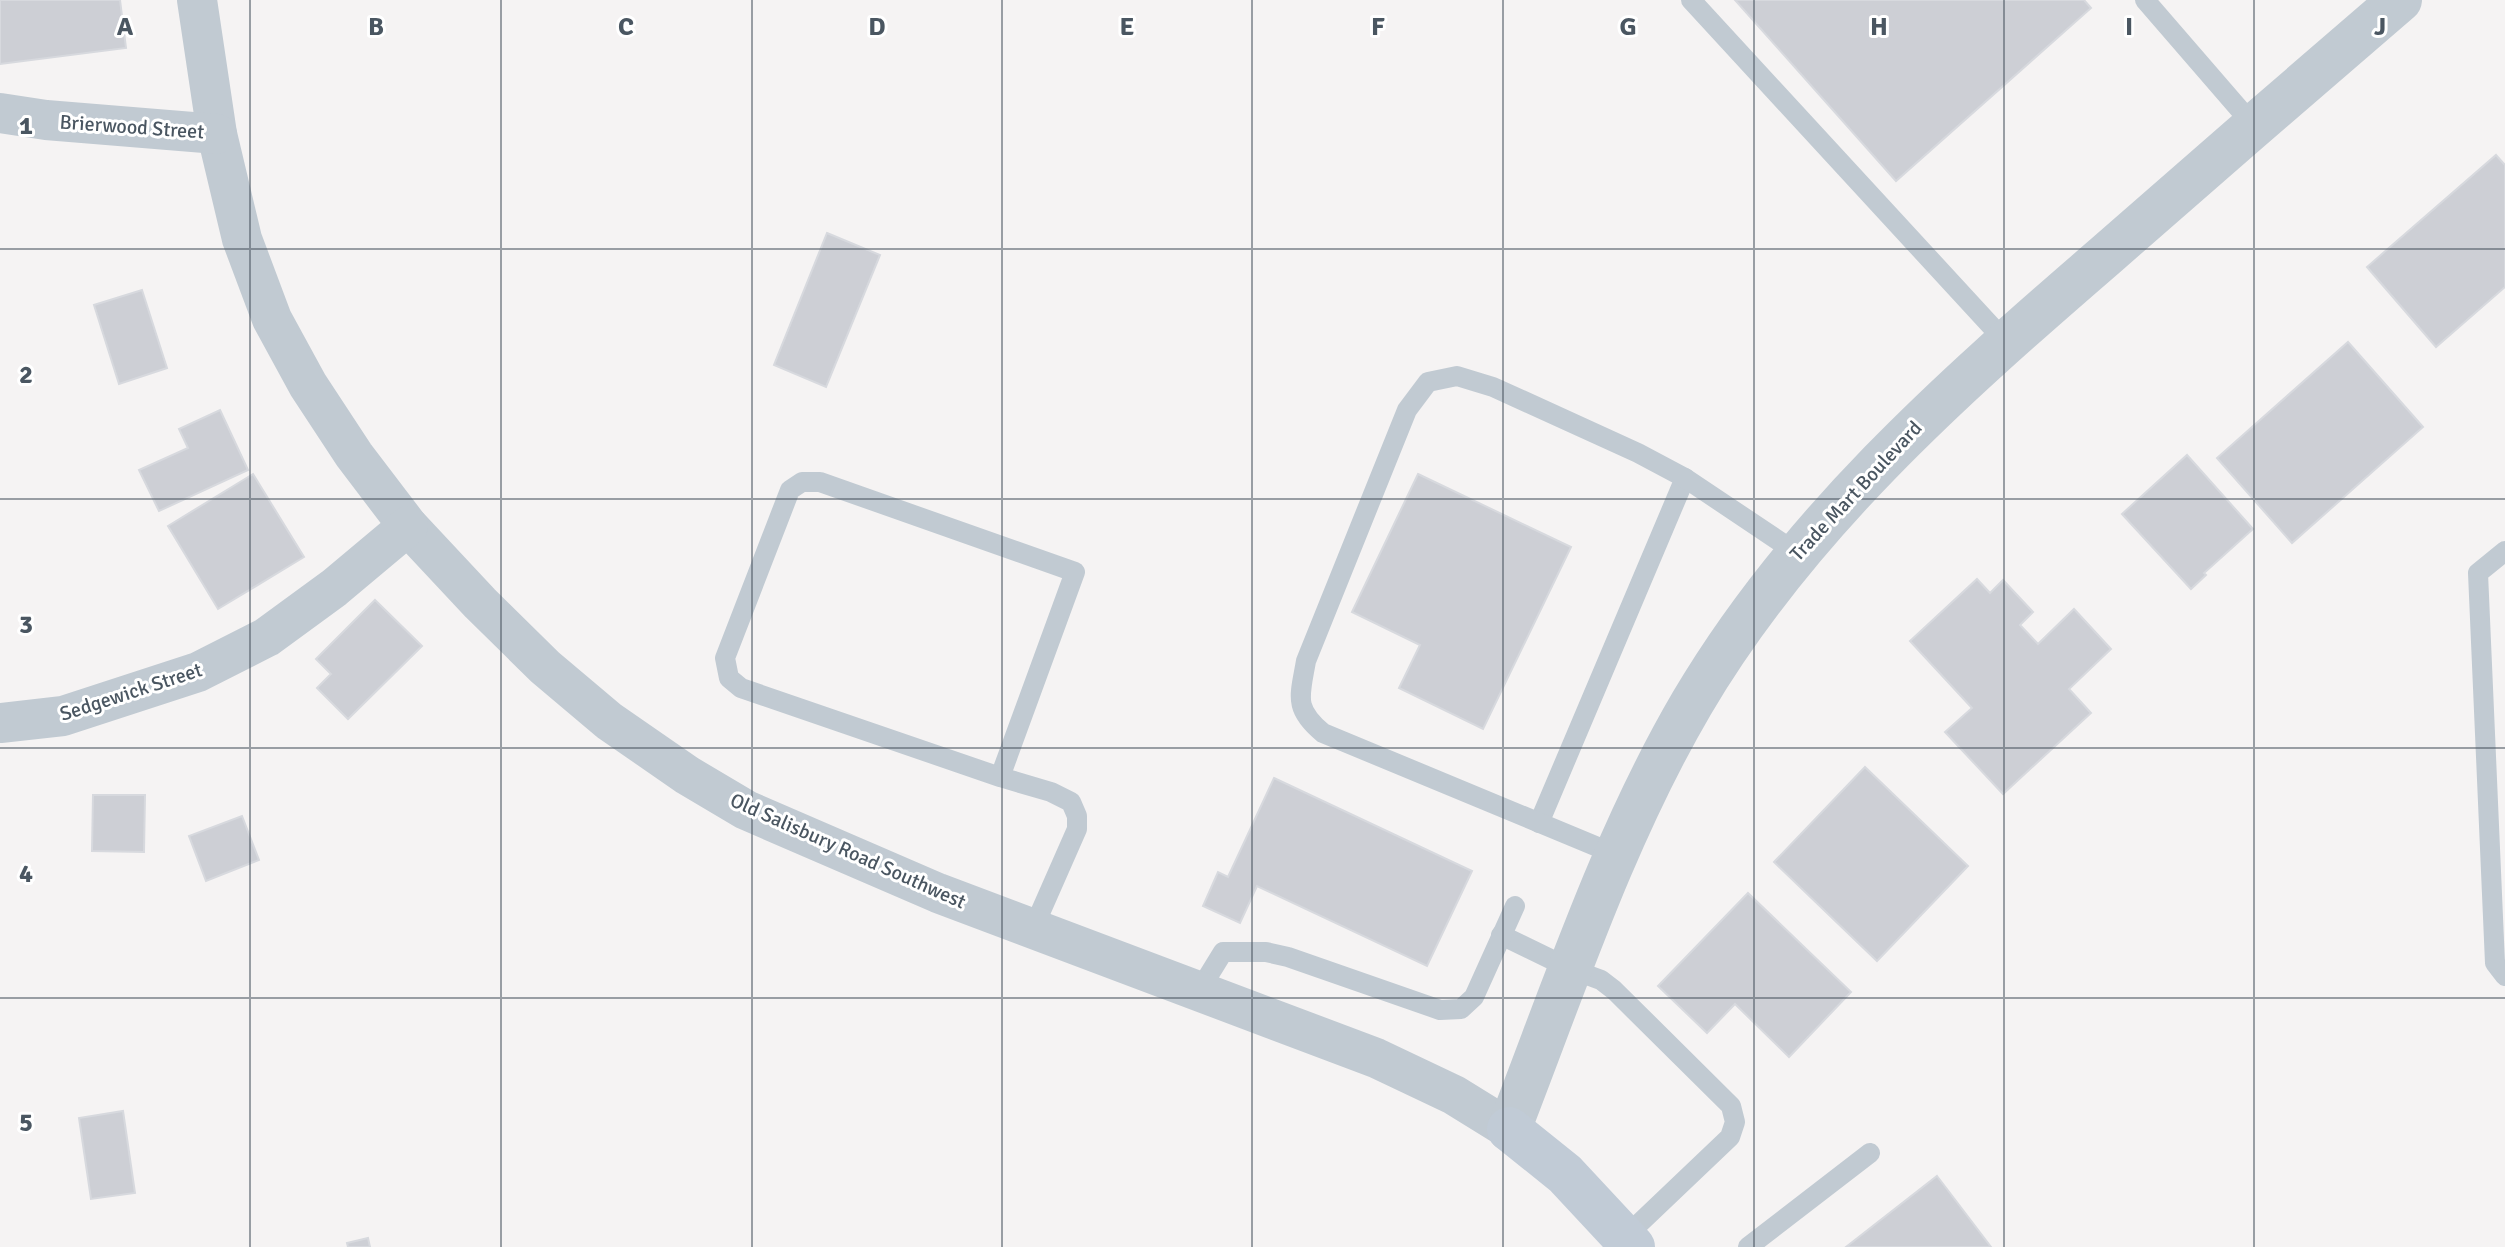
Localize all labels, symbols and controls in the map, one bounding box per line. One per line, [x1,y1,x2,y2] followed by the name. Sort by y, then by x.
[117,11,134,43] text: A
[368,11,384,43] text: B
[618,11,634,43] text: C
[868,11,886,43] text: D
[1120,11,1134,43] text: E
[1371,11,1385,43] text: F
[1619,11,1637,43] text: G
[1870,11,1888,43] text: H
[2125,11,2133,43] text: I
[2374,11,2386,43] text: J
[59,109,205,145] street label: Brierwood Street
[19,110,33,142] text: 1
[19,359,33,391] text: 2
[1785,416,1927,566] street label: Trade Mart Boulevard
[19,609,33,641] text: 3
[57,657,205,727] street label: Sedgewick Street
[726,788,970,914] street label: Old Salisbury Road Southwest
[19,858,33,890] text: 4
[19,1107,33,1139] text: 5

